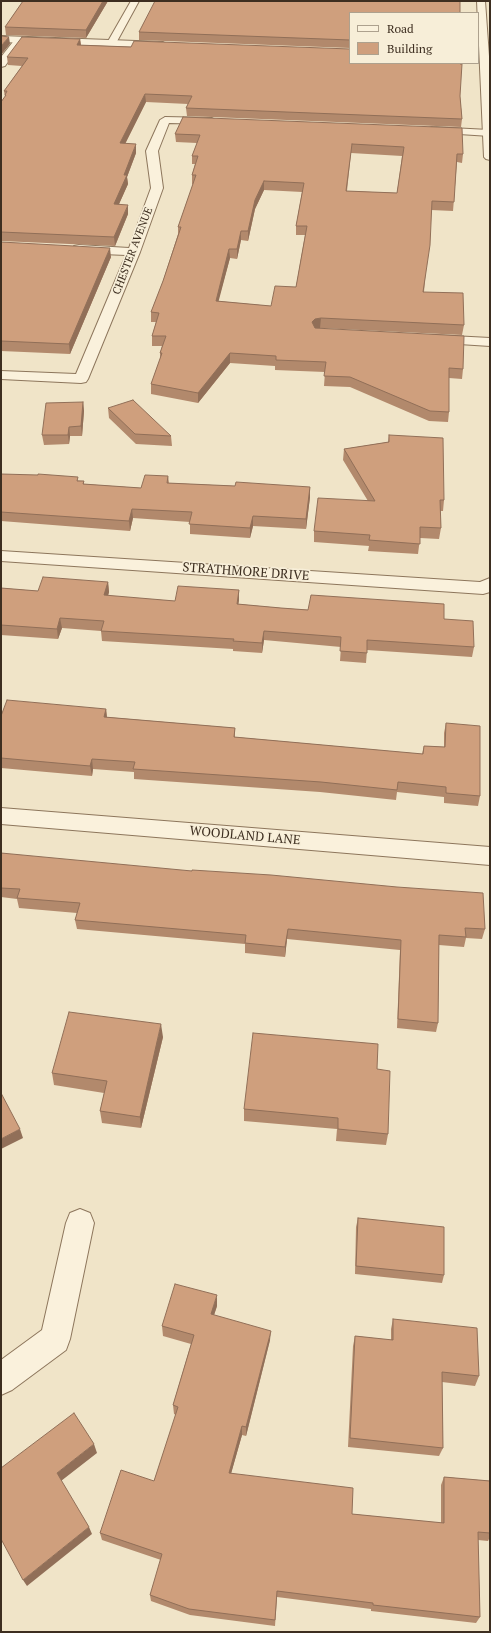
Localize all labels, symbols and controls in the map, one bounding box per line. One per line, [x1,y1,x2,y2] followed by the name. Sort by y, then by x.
[349,12,479,64] legend
[387,21,414,36] text: Road
[387,41,432,56] text: Building
[110,205,156,297] street label: CHESTER AVENUE
[182,560,310,584] street label: STRATHMORE DRIVE
[189,823,301,849] street label: WOODLAND LANE

